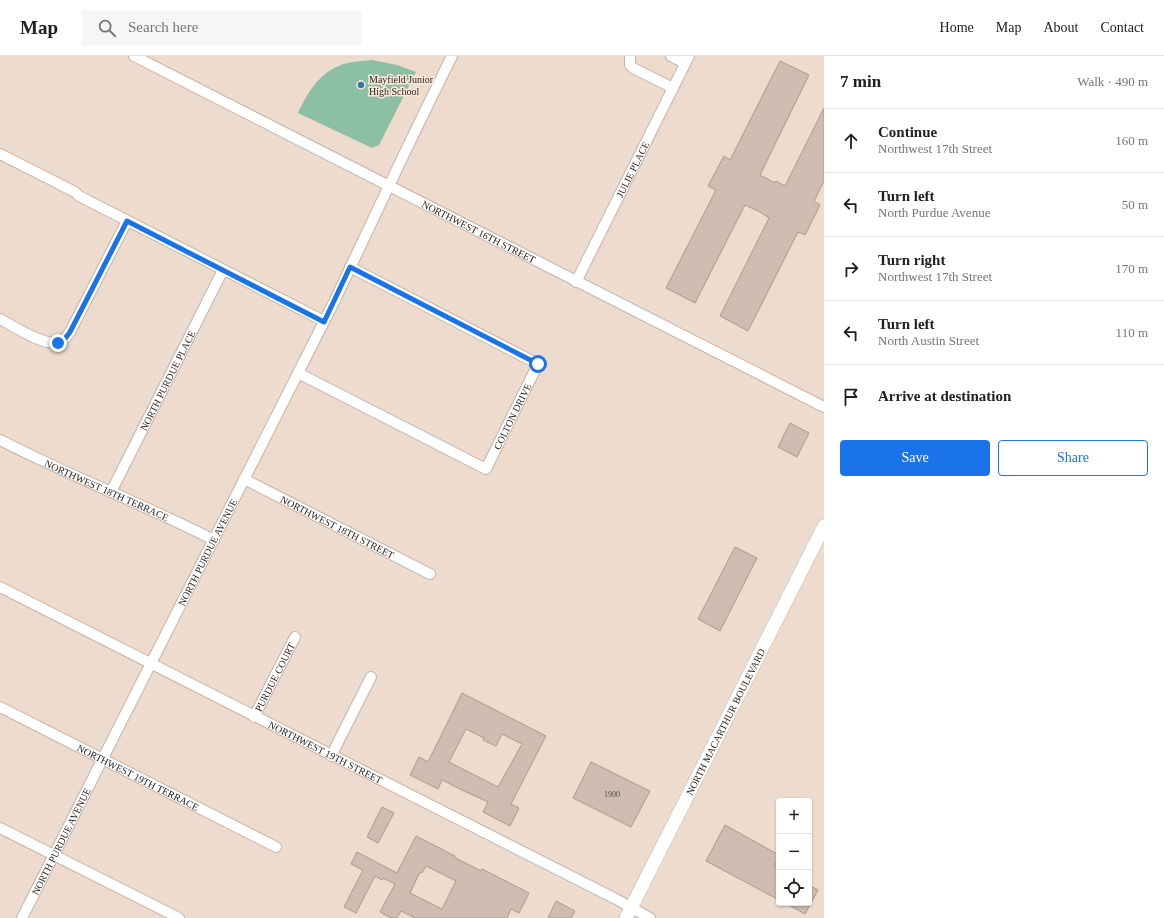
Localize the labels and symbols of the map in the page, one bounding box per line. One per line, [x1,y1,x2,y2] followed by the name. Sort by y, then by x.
[369,74,434,97] place label: Mayfield Junior High School
[356,80,366,90] marker: Mayfield Junior High School
[614,140,651,199] street label: JULIE PLACE
[420,198,537,265] street label: NORTHWEST 16TH STREET
[138,329,198,432] street label: NORTH PURDUE PLACE
[49,334,67,352] route end
[529,355,547,373] route start
[492,381,534,451] street label: COLTON DRIVE
[43,458,170,523] street label: NORTHWEST 18TH TERRACE
[279,494,396,561] street label: NORTHWEST 18TH STREET
[176,497,239,608] street label: NORTH PURDUE AVENUE
[253,641,297,713] street label: PURDUE COURT
[684,647,767,797] street label: NORTH MACARTHUR BOULEVARD
[267,719,384,786] street label: NORTHWEST 19TH STREET
[75,742,201,813] street label: NORTHWEST 19TH TERRACE
[30,786,93,897] street label: NORTH PURDUE AVENUE
[604,790,620,799] house number: 1900

